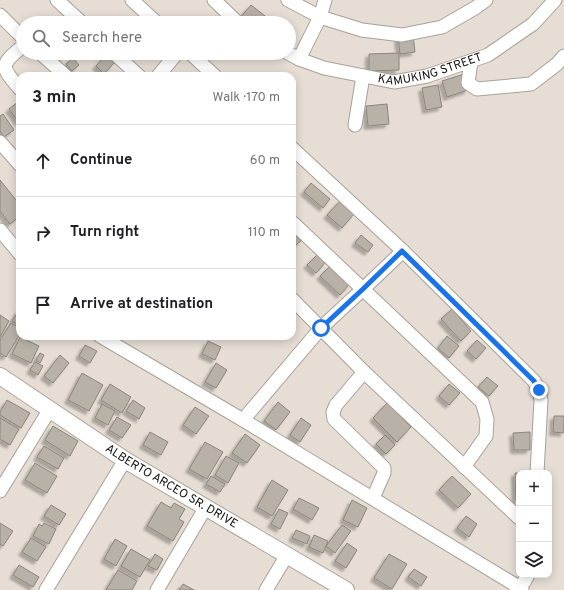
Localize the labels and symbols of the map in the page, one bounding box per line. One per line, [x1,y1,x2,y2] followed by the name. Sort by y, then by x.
[376,50,484,90] street label: KAMUKING STREET
[312,319,330,337] route start
[530,381,548,399] route end
[102,441,241,532] street label: ALBERTO ARCEO SR. DRIVE

